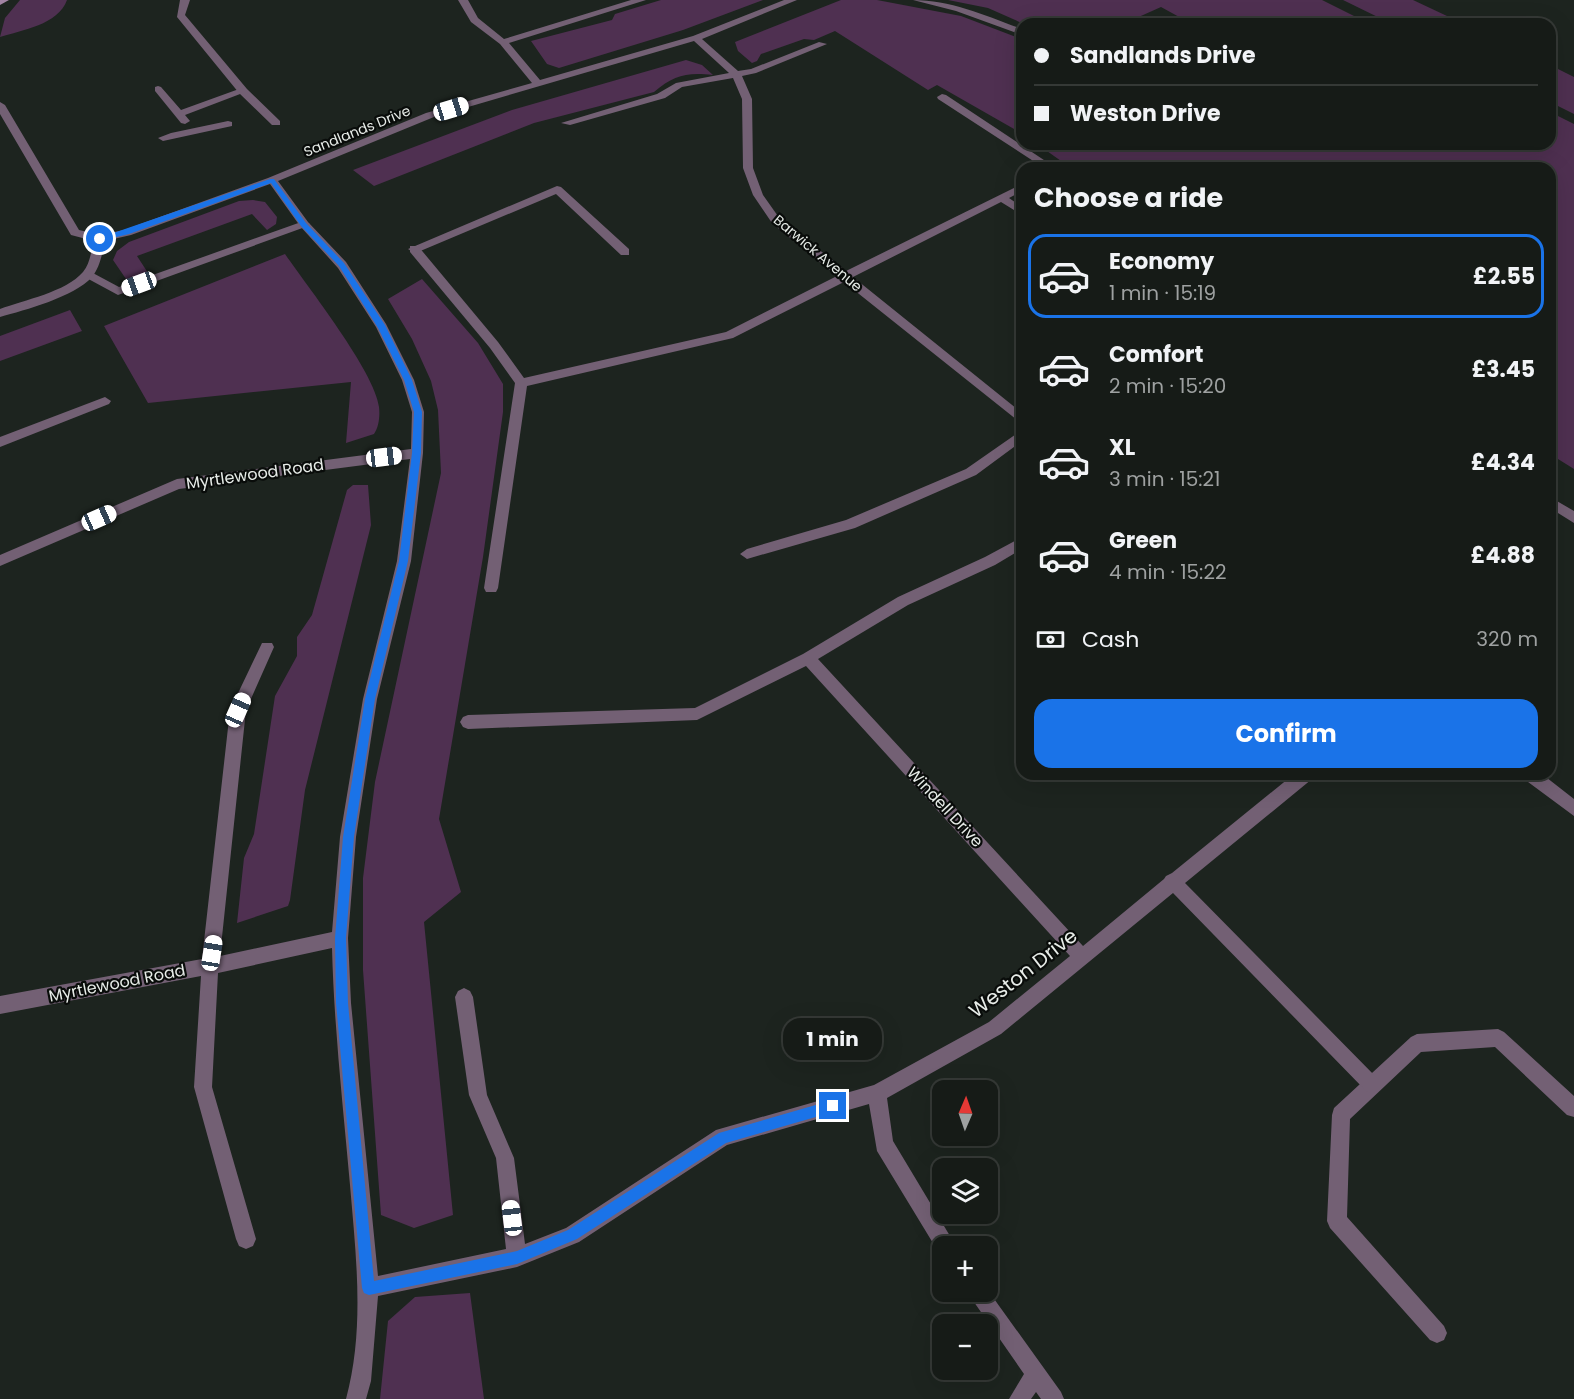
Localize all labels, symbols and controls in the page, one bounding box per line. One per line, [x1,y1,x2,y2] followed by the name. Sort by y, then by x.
[1070,40,1256,71] text: Sandlands Drive
[431,95,471,123] car
[1070,98,1221,129] text: Weston Drive
[301,100,414,162] street label: Sandlands Drive
[1034,179,1223,216] text: Choose a ride
[769,210,867,296] street label: Barwick Avenue
[86,225,113,252] route start
[1109,246,1214,277] text: Economy
[1037,249,1091,303] icon: car
[1473,261,1535,292] text: £2.55
[119,269,159,299] car
[1109,279,1216,307] text: 1 min · 15:19
[1109,339,1203,370] text: Comfort
[1037,342,1091,396] icon: car
[1472,354,1535,385] text: £3.45
[1109,372,1226,400] text: 2 min · 15:20
[1109,432,1135,463] text: XL
[1037,435,1091,489] icon: car
[365,446,403,468] car
[1471,447,1535,478] text: £4.34
[185,453,325,495] street label: Myrtlewood Road
[1109,465,1220,493] text: 3 min · 15:21
[79,502,119,534] car
[1109,525,1177,556] text: Green
[1037,528,1091,582] icon: car
[1471,540,1535,571] text: £4.88
[1109,558,1226,586] text: 4 min · 15:22
[1034,623,1067,656] icon: cash
[1082,624,1139,655] text: Cash
[1476,625,1538,653] text: 320 m
[222,690,254,730] car
[1034,699,1538,768] button: Confirm
[902,762,989,852] street label: Windell Drive
[963,922,1083,1024] street label: Weston Drive
[200,934,224,972] car
[47,958,187,1008] street label: Myrtlewood Road
[784,1019,882,1061] callout: 1 min
[806,1025,859,1053] text: 1 min
[932,1080,998,1146] north arrow
[932,1080,998,1380] map controls
[819,1092,846,1119] route end
[932,1158,998,1224] button: layers
[501,1199,523,1237] car
[932,1236,998,1302] button: +
[932,1314,998,1380] button: −

